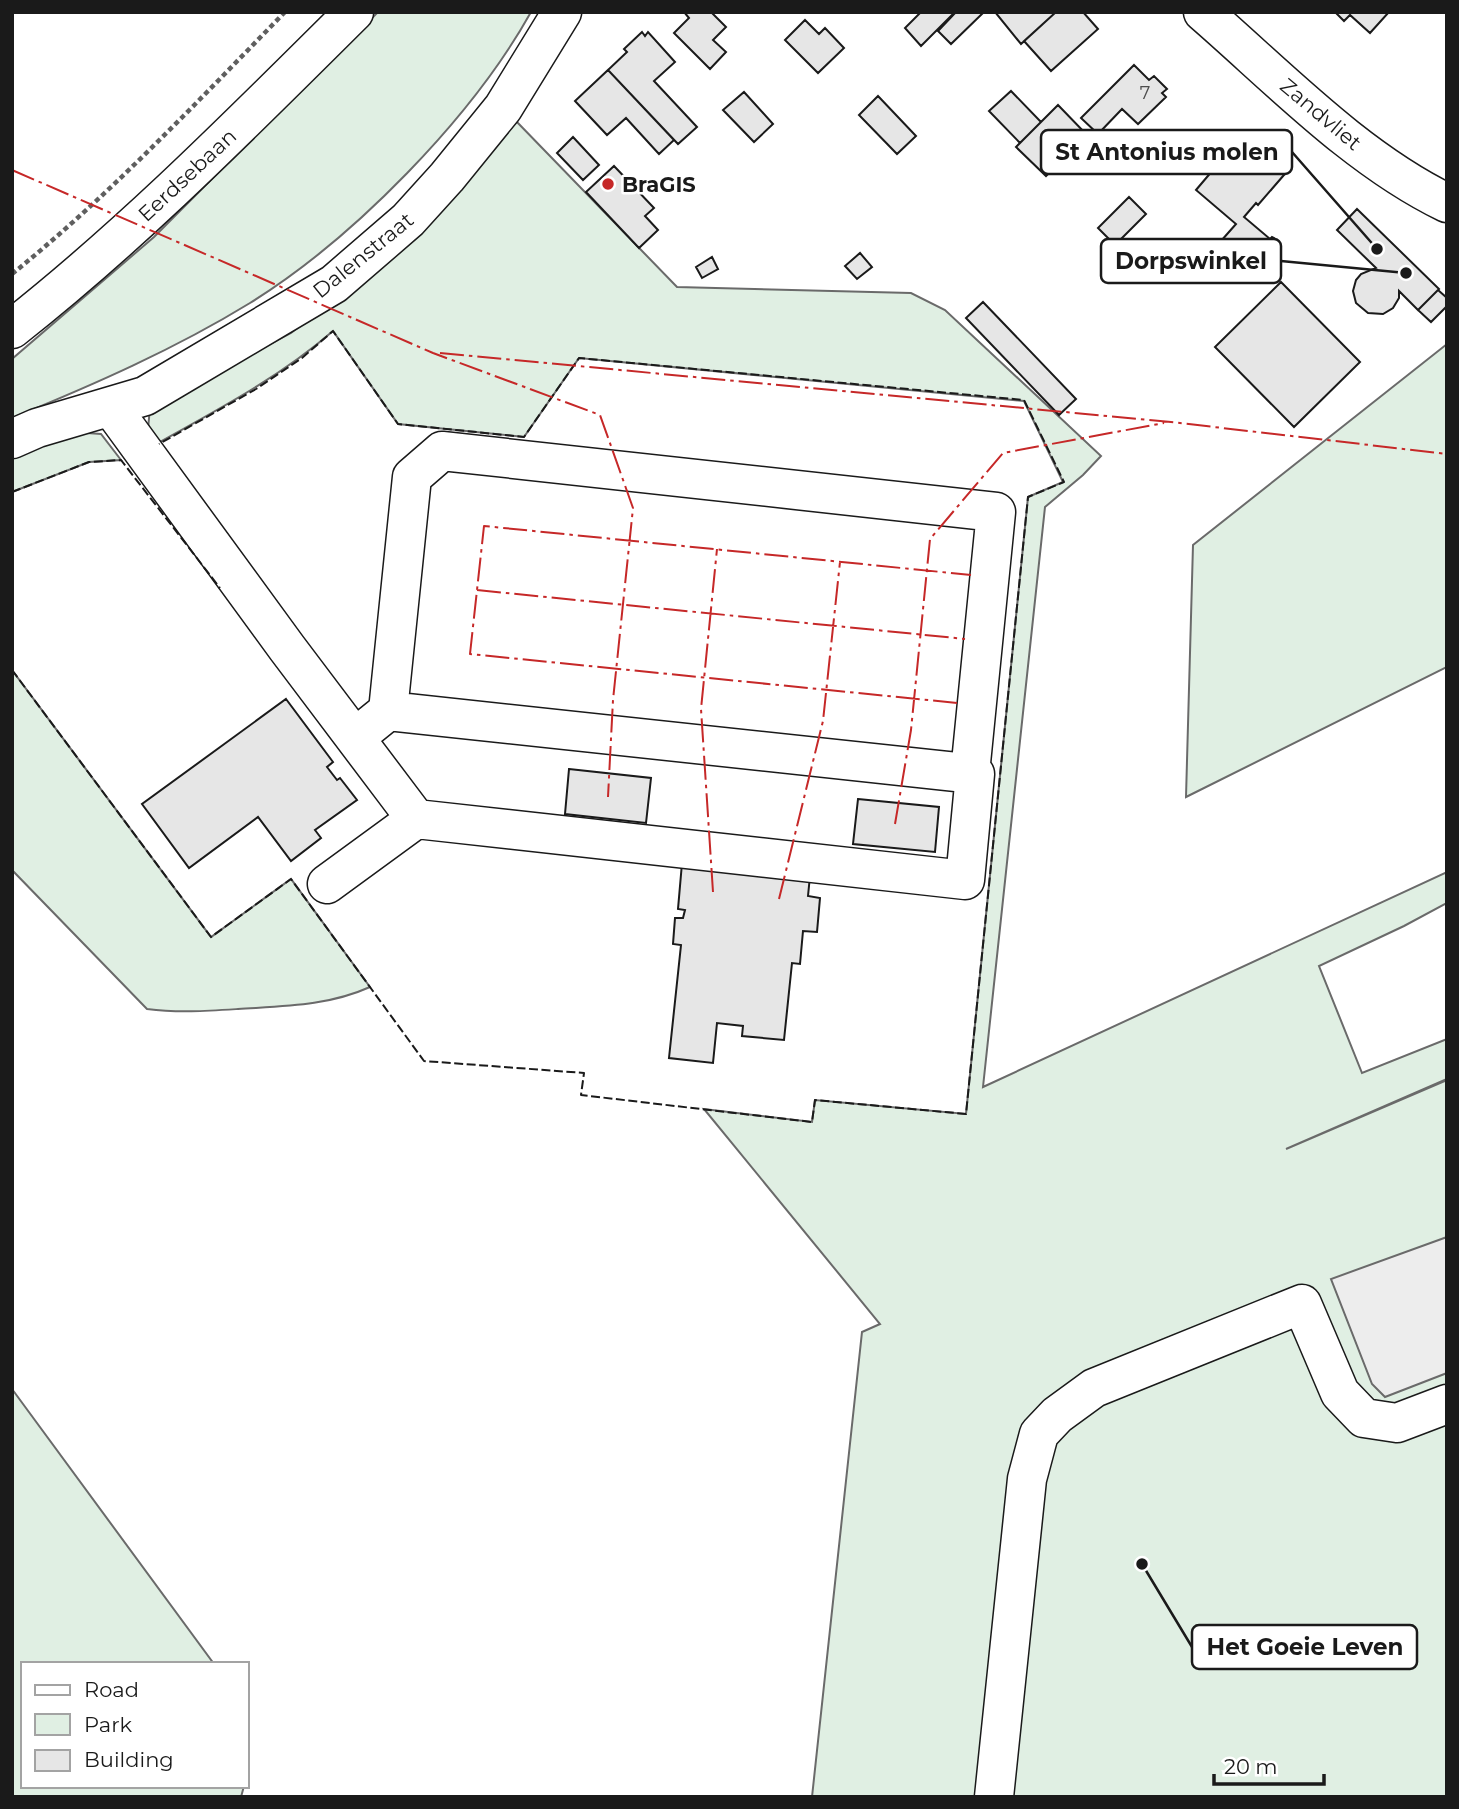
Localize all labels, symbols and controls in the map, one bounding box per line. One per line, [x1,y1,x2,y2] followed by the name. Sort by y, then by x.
[1275,73,1367,155] street label: Zandvliet
[1140,82,1150,104] house number: 7
[133,123,241,227] street label: Eerdsebaan
[1041,130,1292,174] callout: St Antonius molen
[1055,138,1279,166] text: St Antonius molen
[622,172,696,197] place label: BraGIS
[600,176,616,192] marker: BraGIS
[308,207,418,303] street label: Dalenstraat
[1101,239,1281,283] callout: Dorpswinkel
[1115,247,1267,275] text: Dorpswinkel
[1192,1625,1417,1669] callout: Het Goeie Leven
[1207,1633,1403,1661] text: Het Goeie Leven
[21,1662,248,1788] legend
[84,1677,139,1702] text: Road
[84,1712,132,1737] text: Park
[1214,1742,1324,1786] scale bar
[84,1747,174,1772] text: Building
[1224,1754,1278,1779] text: 20 m

